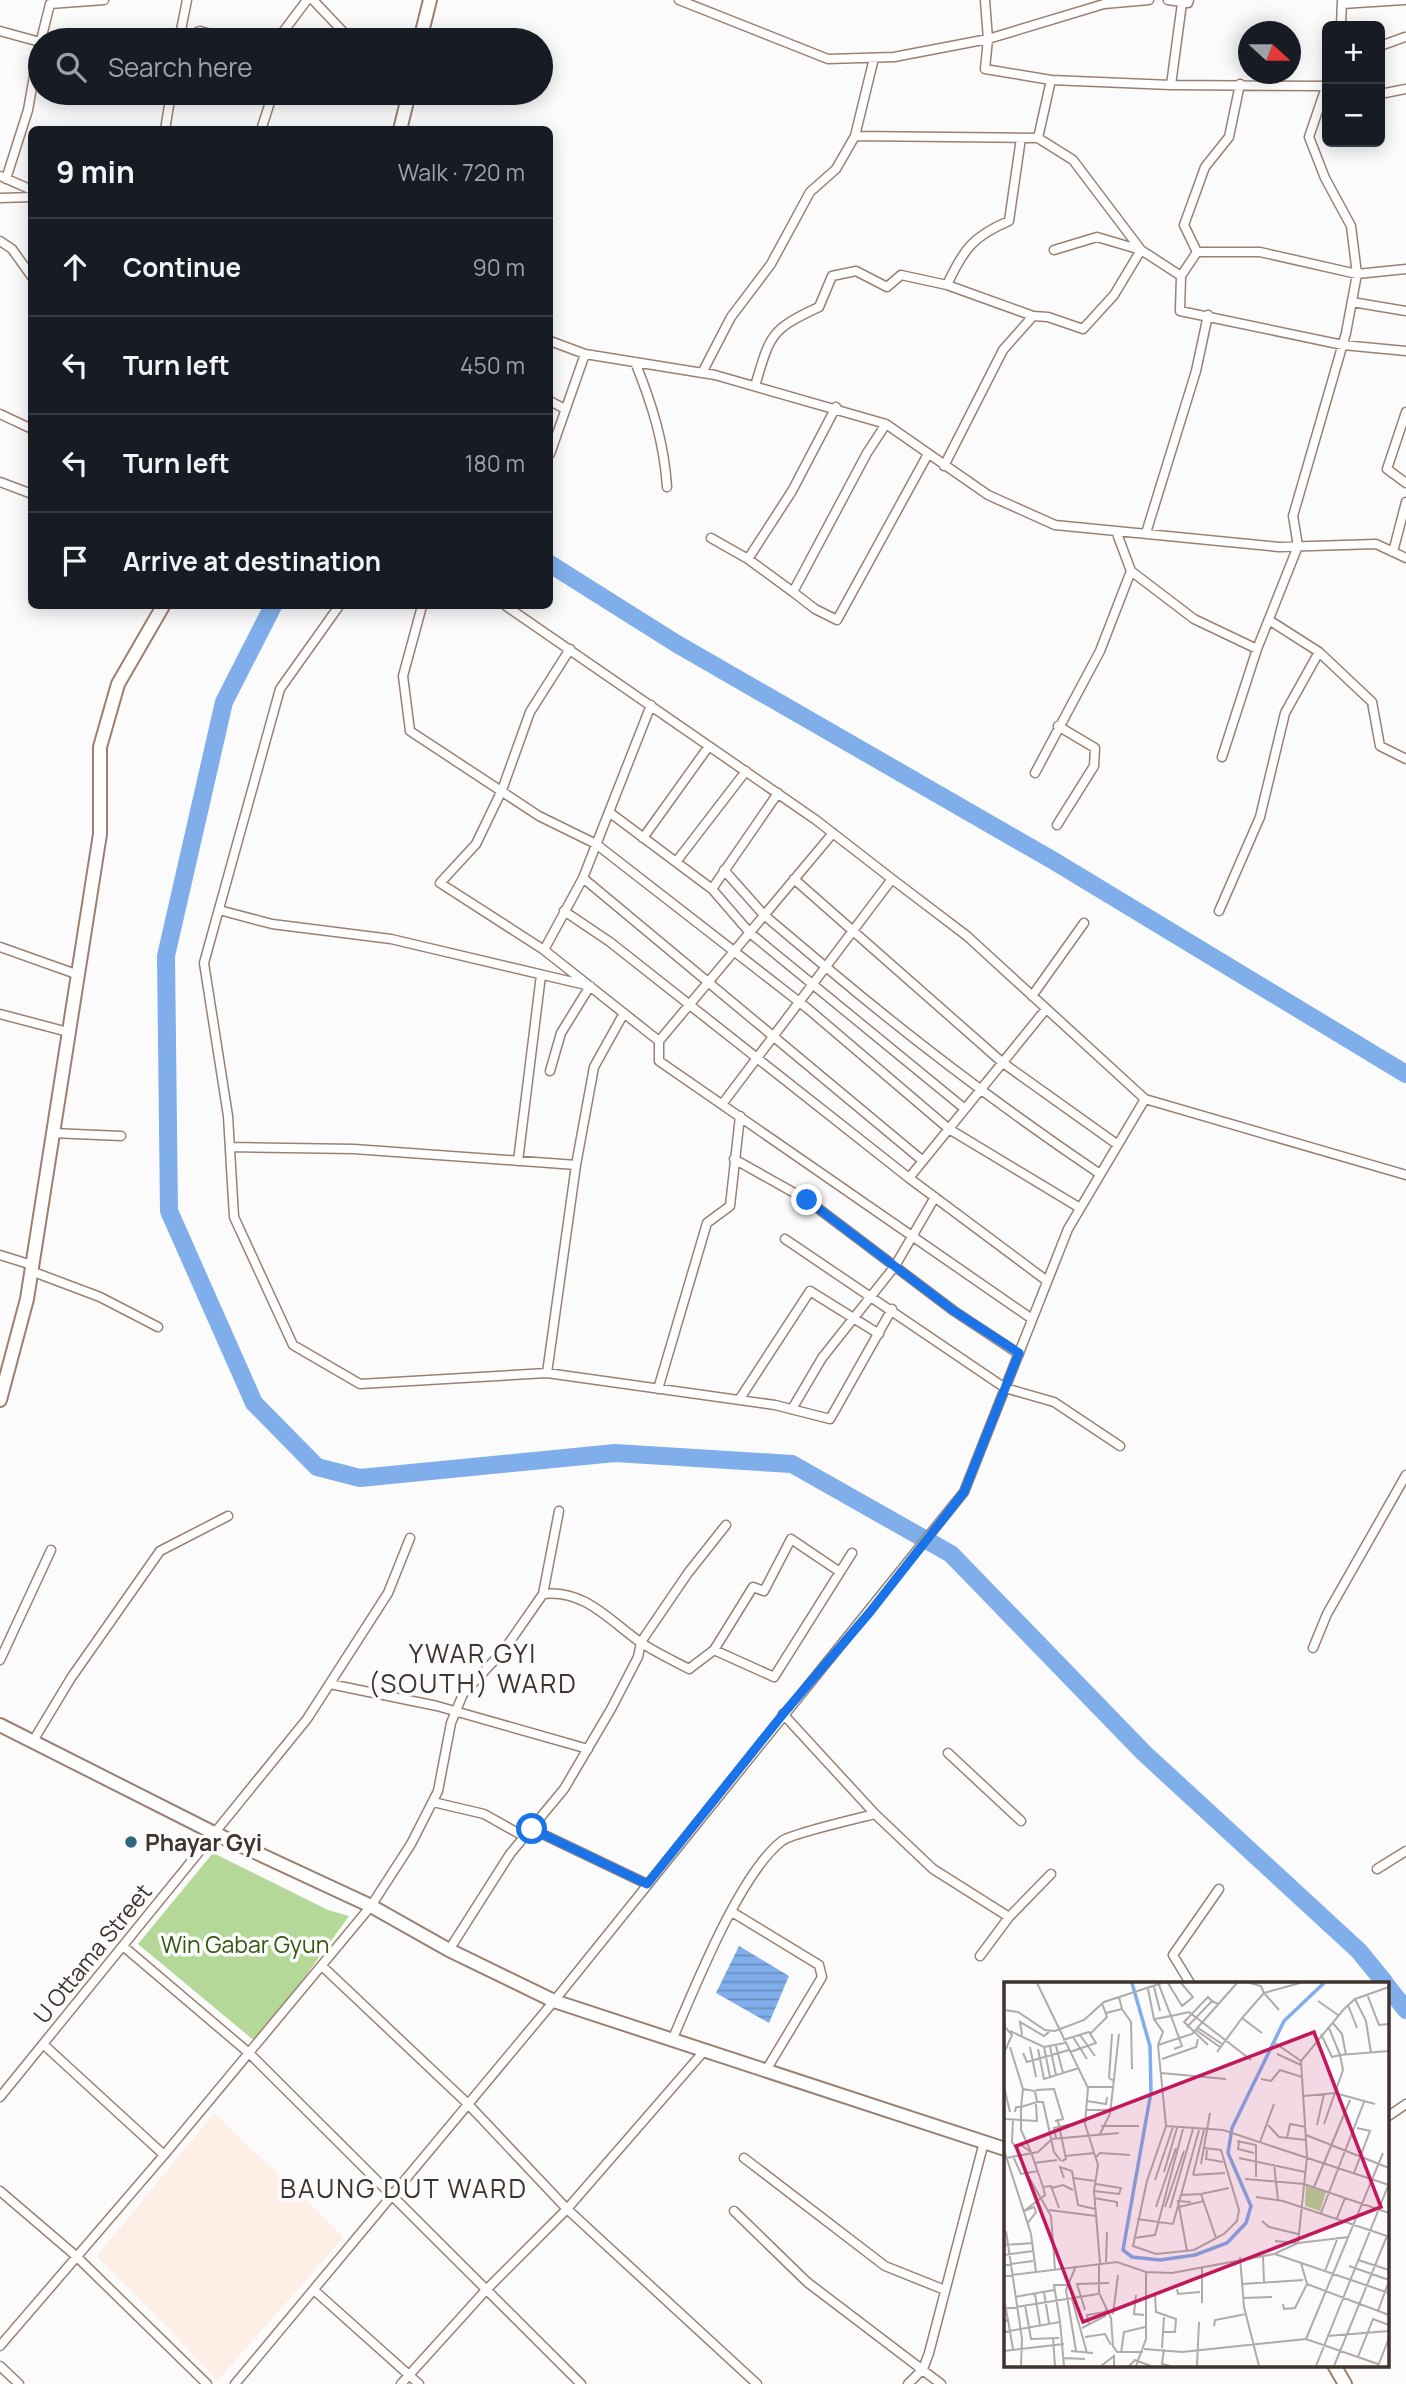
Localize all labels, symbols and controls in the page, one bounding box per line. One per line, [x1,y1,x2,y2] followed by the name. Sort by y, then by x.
[1238,21,1301,84] north arrow
[1322,21,1385,147] map controls
[1322,21,1385,84] button: +
[28,28,553,105] search box
[52,48,90,86] icon: search
[108,49,253,85] text: Search here
[1322,84,1385,147] button: −
[56,151,135,192] text: 9 min
[398,156,525,188] text: Walk · 720 m
[56,248,94,286] icon: ahead
[123,249,241,285] text: Continue
[473,251,525,283] text: 90 m
[56,346,94,384] icon: left
[123,347,230,383] text: Turn left
[460,349,525,381] text: 450 m
[56,444,94,482] icon: left
[123,445,230,481] text: Turn left
[465,447,525,479] text: 180 m
[56,542,94,580] icon: arrive
[123,543,381,579] text: Arrive at destination
[791,1184,822,1215] route end
[368,1635,578,1701] district label: YWAR GYI (SOUTH) WARD
[516,1813,547,1844] route start
[145,1826,262,1858] place label: Phayar Gyi
[123,1834,139,1850] marker: Phayar Gyi
[26,1876,158,2030] street label: U Ottama Street
[161,1928,329,1960] park label: Win Gabar Gyun
[1004,1982,1388,2366] inset map
[280,2170,528,2206] district label: BAUNG DUT WARD

